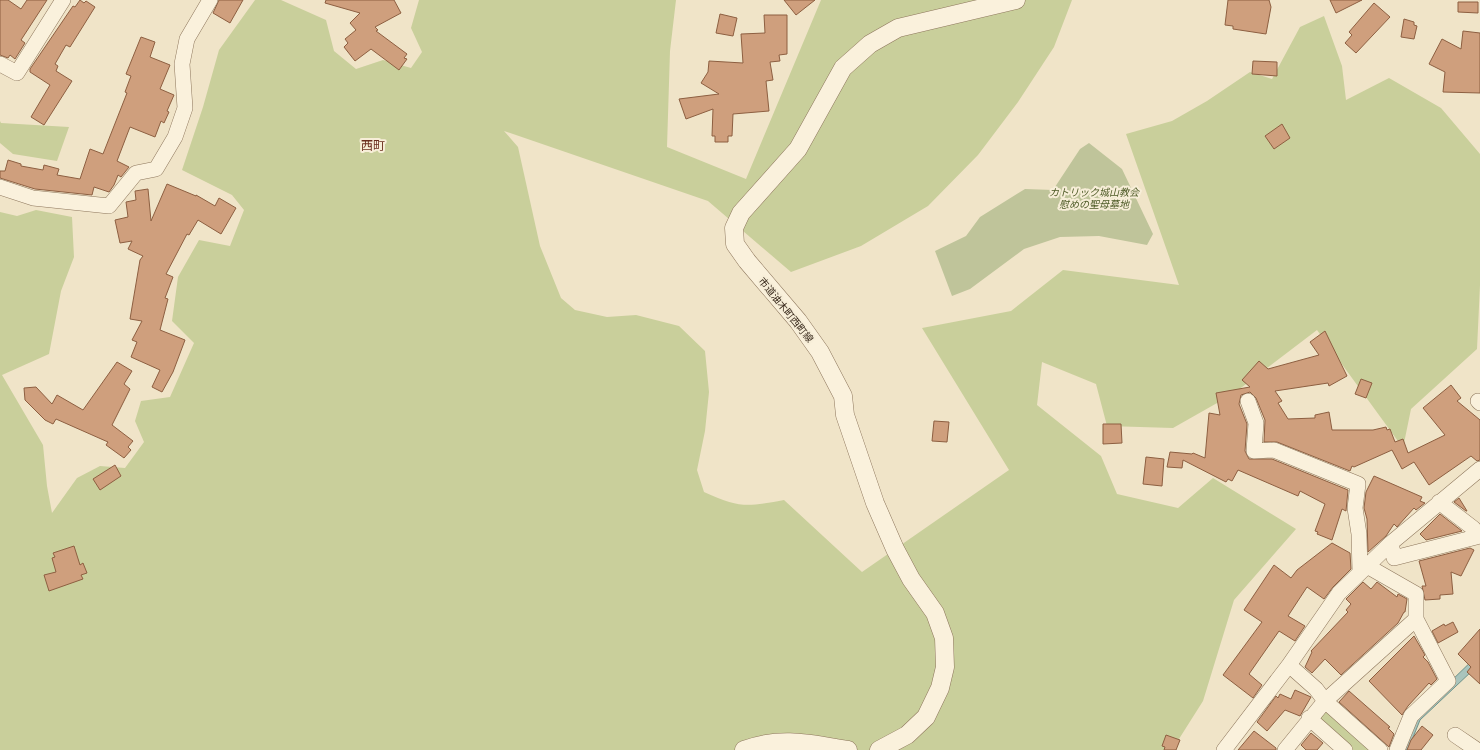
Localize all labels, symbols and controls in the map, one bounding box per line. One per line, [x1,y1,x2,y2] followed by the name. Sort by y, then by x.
[361,138,385,153] district label: 西町
[1049,186,1140,211] park label: カトリック城山教会 慰めの聖母墓地
[756,275,816,345] street label: 市道油木町西町線

